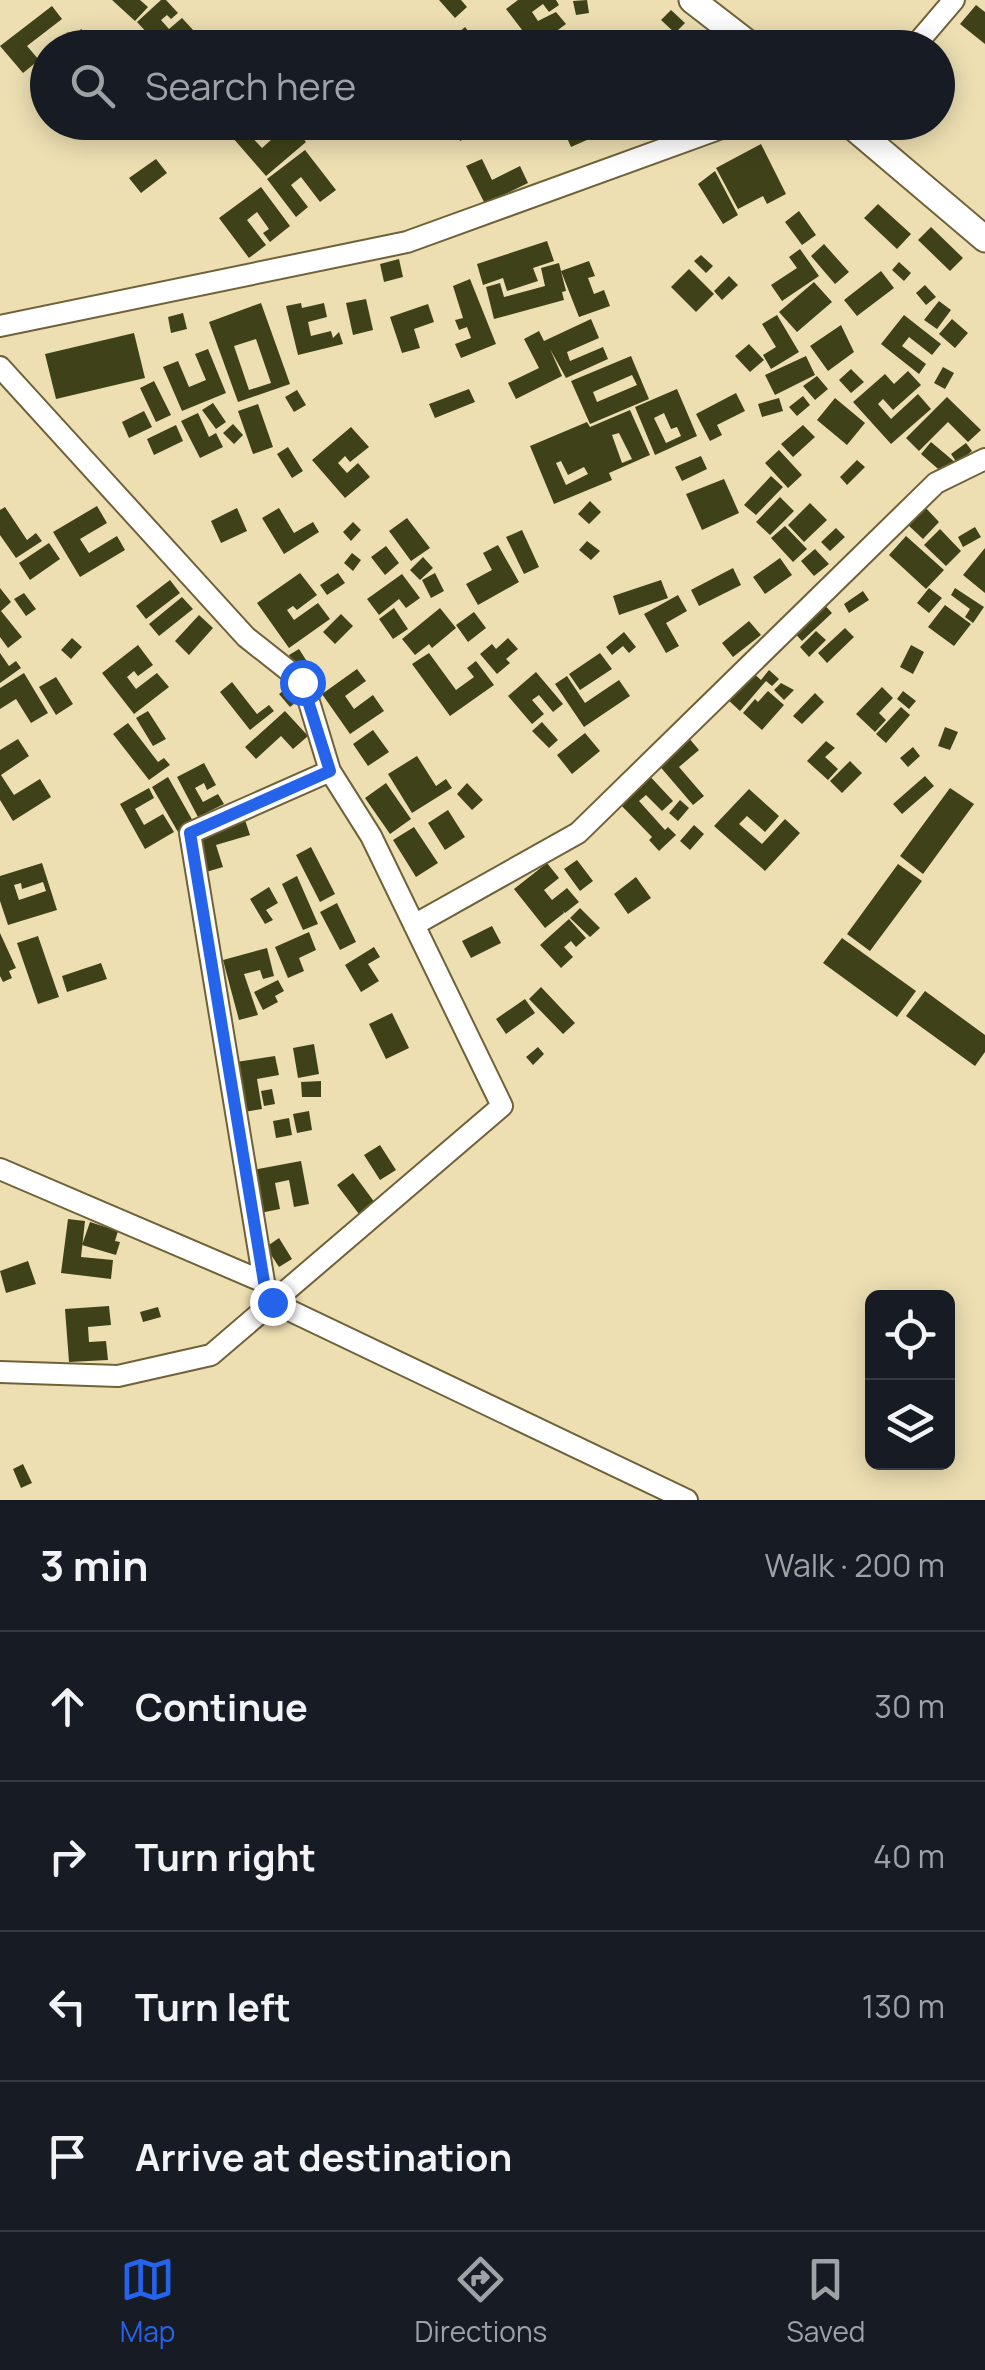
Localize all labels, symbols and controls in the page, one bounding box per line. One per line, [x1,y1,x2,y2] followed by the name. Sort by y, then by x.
[30,30,955,140] search box
[65,58,120,113] icon: search
[145,59,356,111] text: Search here
[280,660,326,706] route start
[250,1280,296,1326] route end
[865,1290,955,1470] map controls
[865,1290,955,1380] button: locate
[865,1380,955,1470] button: layers
[40,1536,149,1594] text: 3 min
[765,1543,945,1587] text: Walk · 200 m
[40,1679,95,1734] icon: ahead
[135,1680,308,1732] text: Continue
[874,1684,945,1728] text: 30 m
[40,1829,95,1884] icon: right
[135,1830,316,1882] text: Turn right
[873,1834,945,1878] text: 40 m
[40,1979,95,2034] icon: left
[135,1980,291,2032] text: Turn left
[862,1984,945,2028] text: 130 m
[40,2129,95,2184] icon: arrive
[135,2130,512,2182] text: Arrive at destination
[120,2252,175,2350] tab: Map
[415,2252,547,2350] tab: Directions
[786,2252,865,2350] tab: Saved

